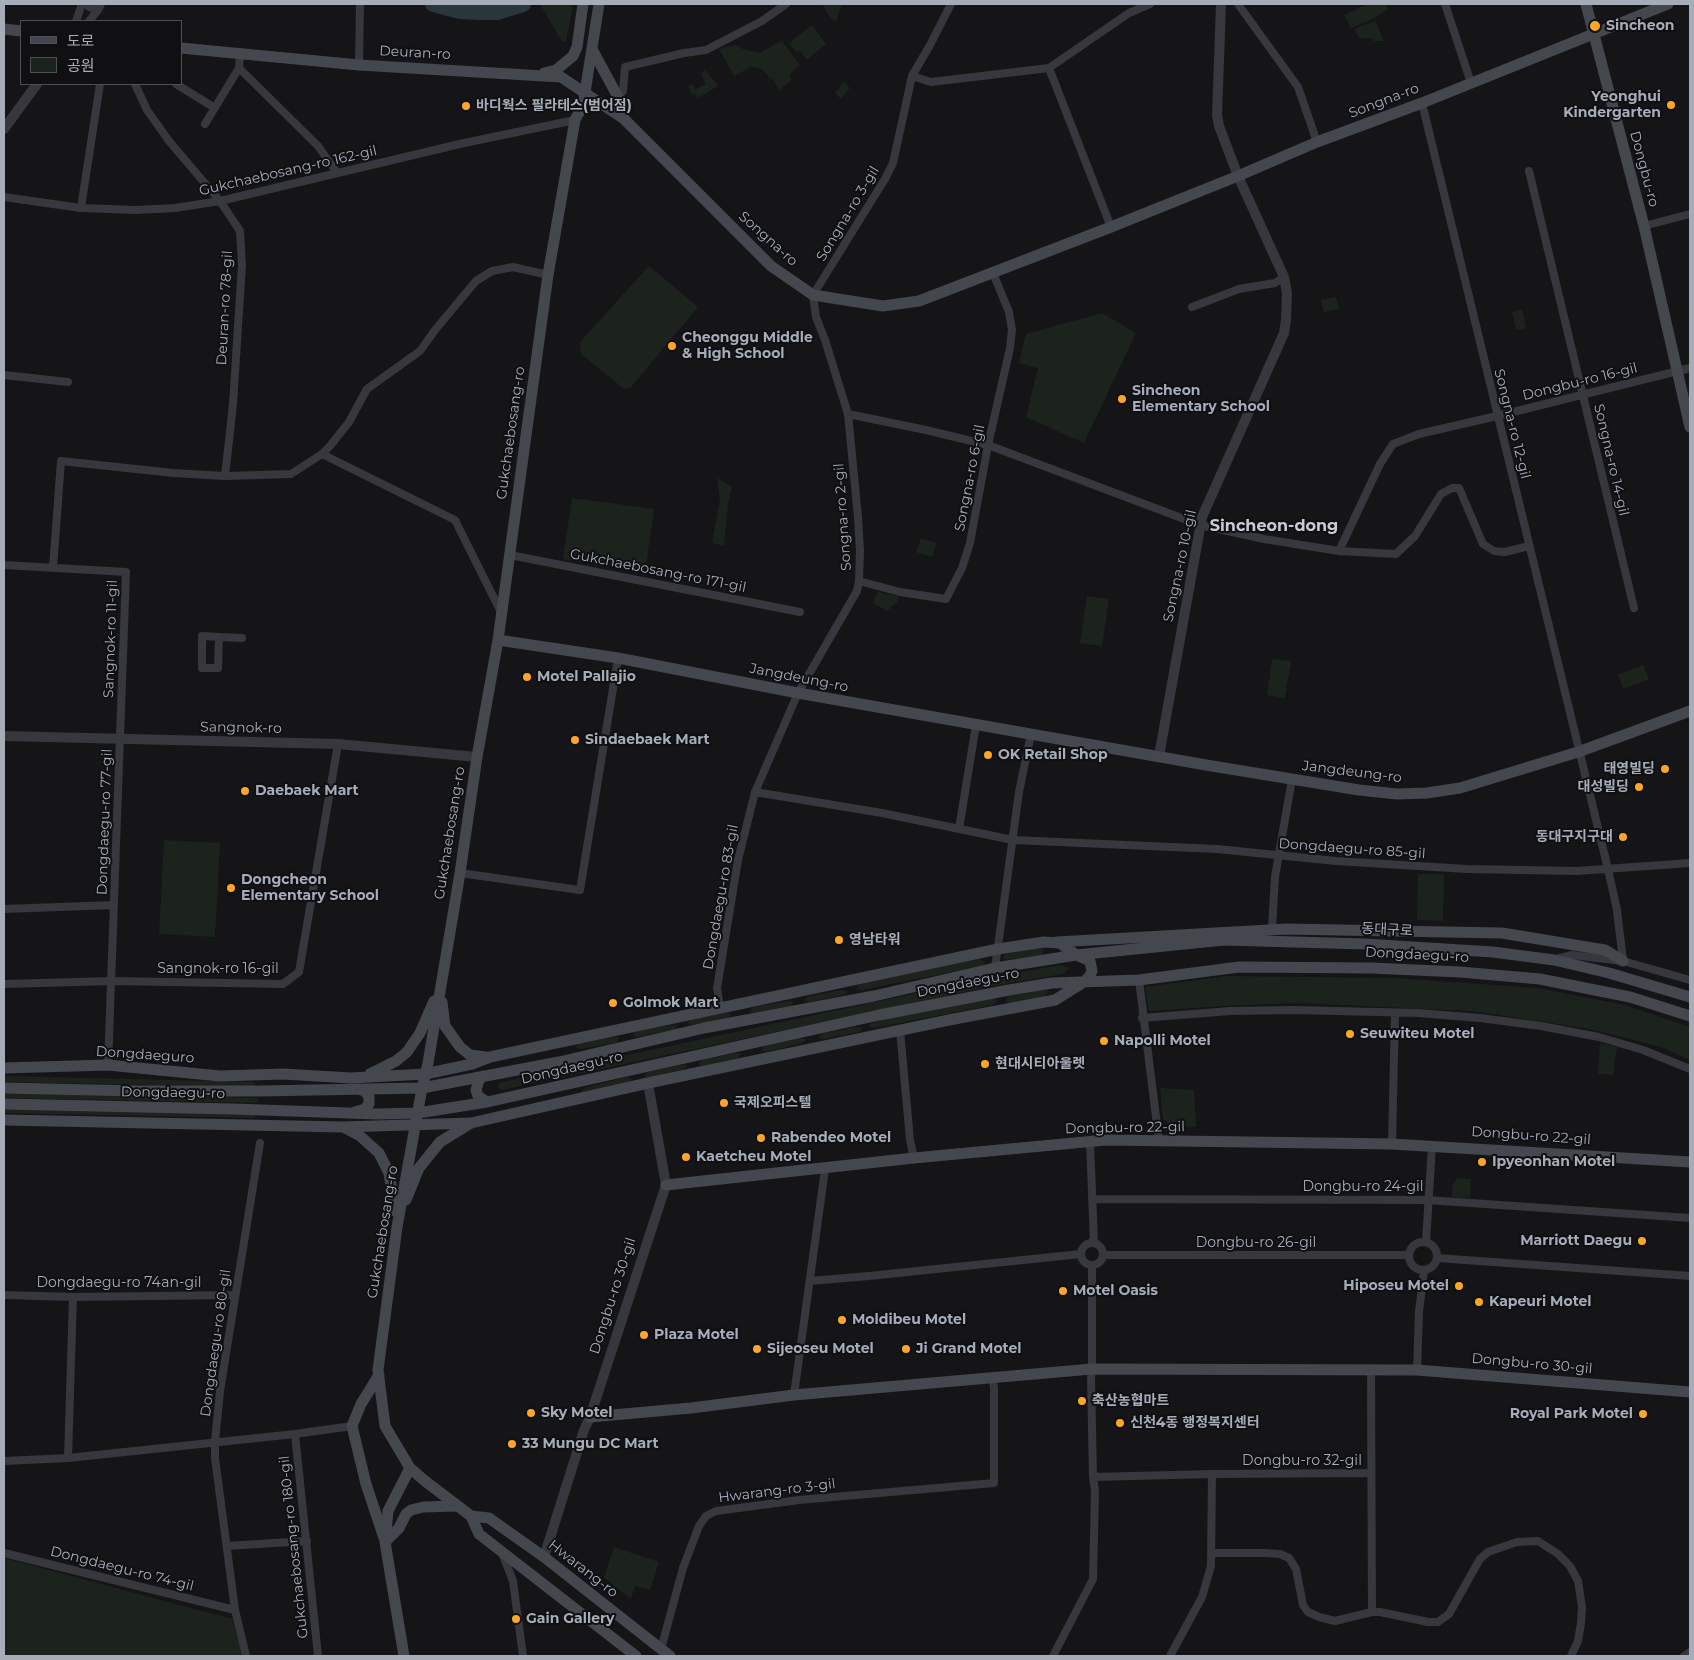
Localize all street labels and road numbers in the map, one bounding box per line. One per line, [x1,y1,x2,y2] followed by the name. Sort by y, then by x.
[379,43,451,63] street label: Deuran-ro
[1347,80,1421,122] street label: Songna-ro
[1626,129,1662,209] street label: Dongbu-ro
[197,142,379,200] street label: Gukchaebosang-ro 162-gil
[813,163,883,265] street label: Songna-ro 3-gil
[735,208,801,270] street label: Songna-ro
[214,250,236,366] street label: Deuran-ro 78-gil
[1521,360,1639,404] street label: Dongbu-ro 16-gil
[493,365,529,501] street label: Gukchaebosang-ro
[1490,367,1534,481] street label: Songna-ro 12-gil
[1590,402,1632,518] street label: Songna-ro 14-gil
[951,423,989,533] street label: Songna-ro 6-gil
[831,463,855,571] street label: Songna-ro 2-gil
[1160,508,1200,624] street label: Songna-ro 10-gil
[569,546,747,596] street label: Gukchaebosang-ro 171-gil
[101,580,121,698] street label: Sangnok-ro 11-gil
[748,660,850,696] street label: Jangdeung-ro
[200,719,282,737] street label: Sangnok-ro
[94,749,116,895] street label: Dongdaegu-ro 77-gil
[1301,758,1403,786] street label: Jangdeung-ro
[431,765,469,901] street label: Gukchaebosang-ro
[700,823,742,971] street label: Dongdaegu-ro 83-gil
[1278,835,1426,863] street label: Dongdaegu-ro 85-gil
[1361,920,1413,940] street label: 동대구로
[1365,944,1469,966] street label: Dongdaegu-ro
[157,961,279,977] street label: Sangnok-ro 16-gil
[915,965,1021,1001] street label: Dongdaegu-ro
[95,1043,195,1067] street label: Dongdaeguro
[519,1048,625,1088] street label: Dongdaegu-ro
[121,1084,225,1102] street label: Dongdaegu-ro
[1065,1119,1185,1137] street label: Dongbu-ro 22-gil
[1471,1123,1591,1149] street label: Dongbu-ro 22-gil
[364,1164,402,1300] street label: Gukchaebosang-ro
[1302,1179,1424,1195] street label: Dongbu-ro 24-gil
[1196,1235,1316,1251] street label: Dongbu-ro 26-gil
[586,1236,640,1356] street label: Dongbu-ro 30-gil
[197,1268,235,1418] street label: Dongdaegu-ro 80-gil
[36,1275,202,1291] street label: Dongdaegu-ro 74an-gil
[1471,1350,1593,1378] street label: Dongbu-ro 30-gil
[1242,1453,1362,1469] street label: Dongbu-ro 32-gil
[276,1455,312,1639] street label: Gukchaebosang-ro 180-gil
[718,1475,836,1507] street label: Hwarang-ro 3-gil
[545,1537,621,1601] street label: Hwarang-ro
[49,1543,195,1595] street label: Dongdaegu-ro 74-gil

